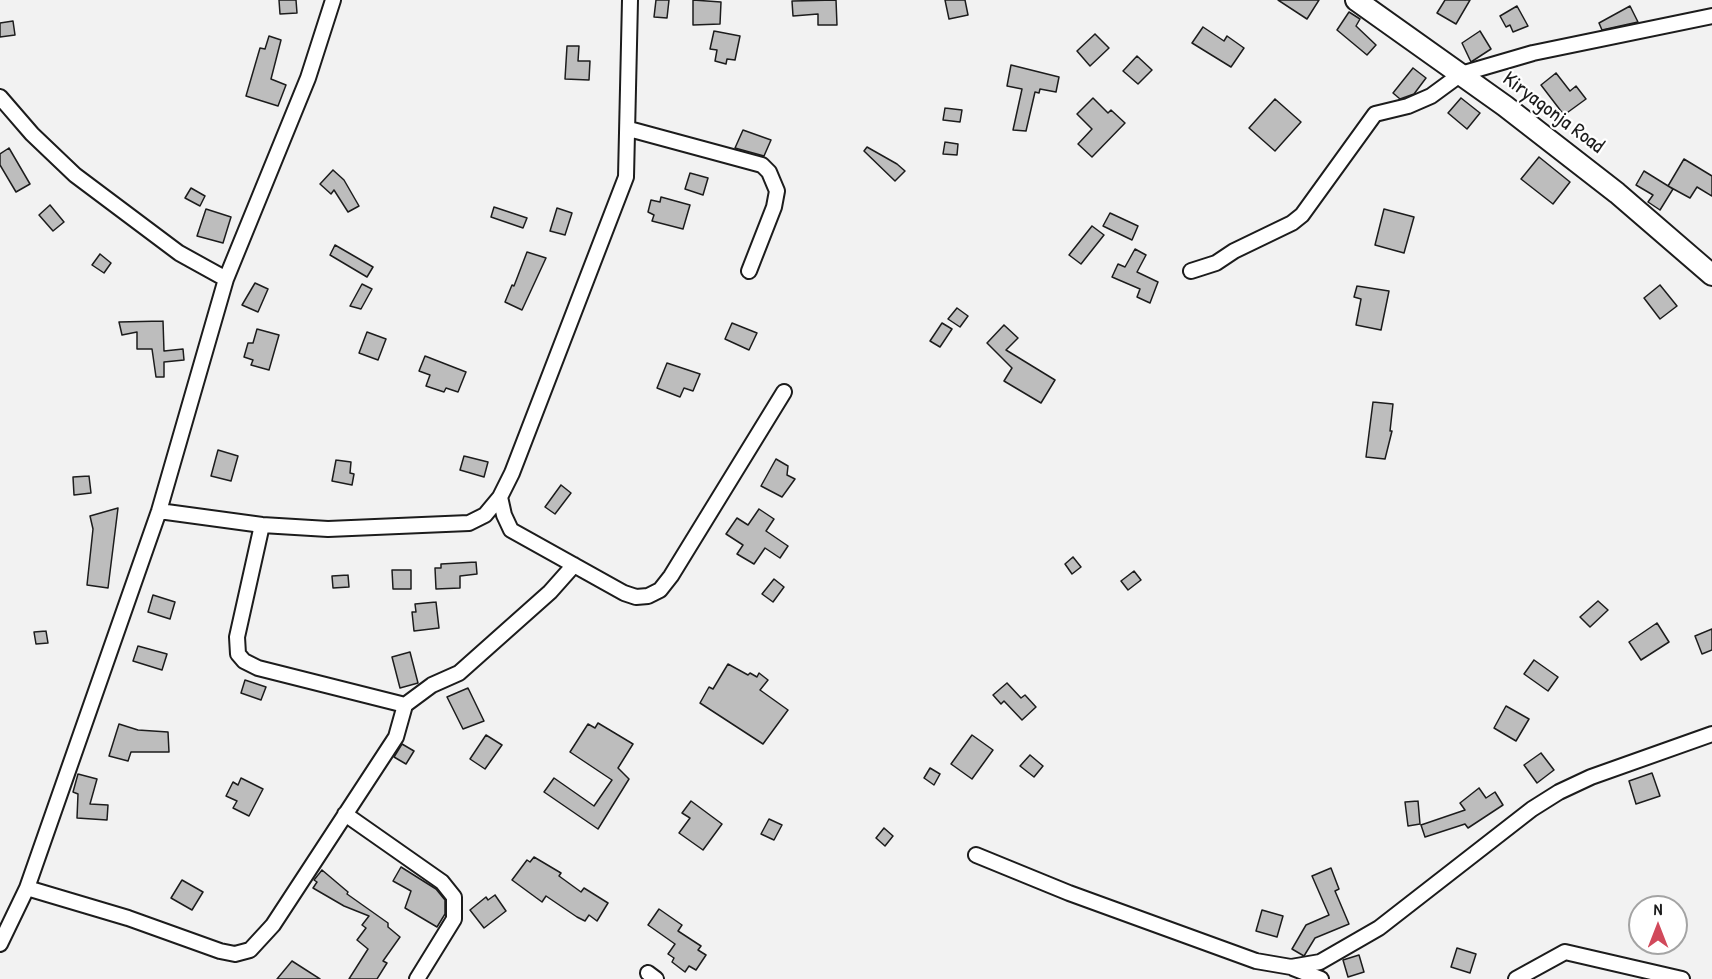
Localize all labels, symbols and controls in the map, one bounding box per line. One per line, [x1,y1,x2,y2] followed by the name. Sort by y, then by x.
[1497,67,1609,159] street label: Kiryagonja Road
[1628,895,1688,955] north arrow
[1654,898,1662,920] text: N

